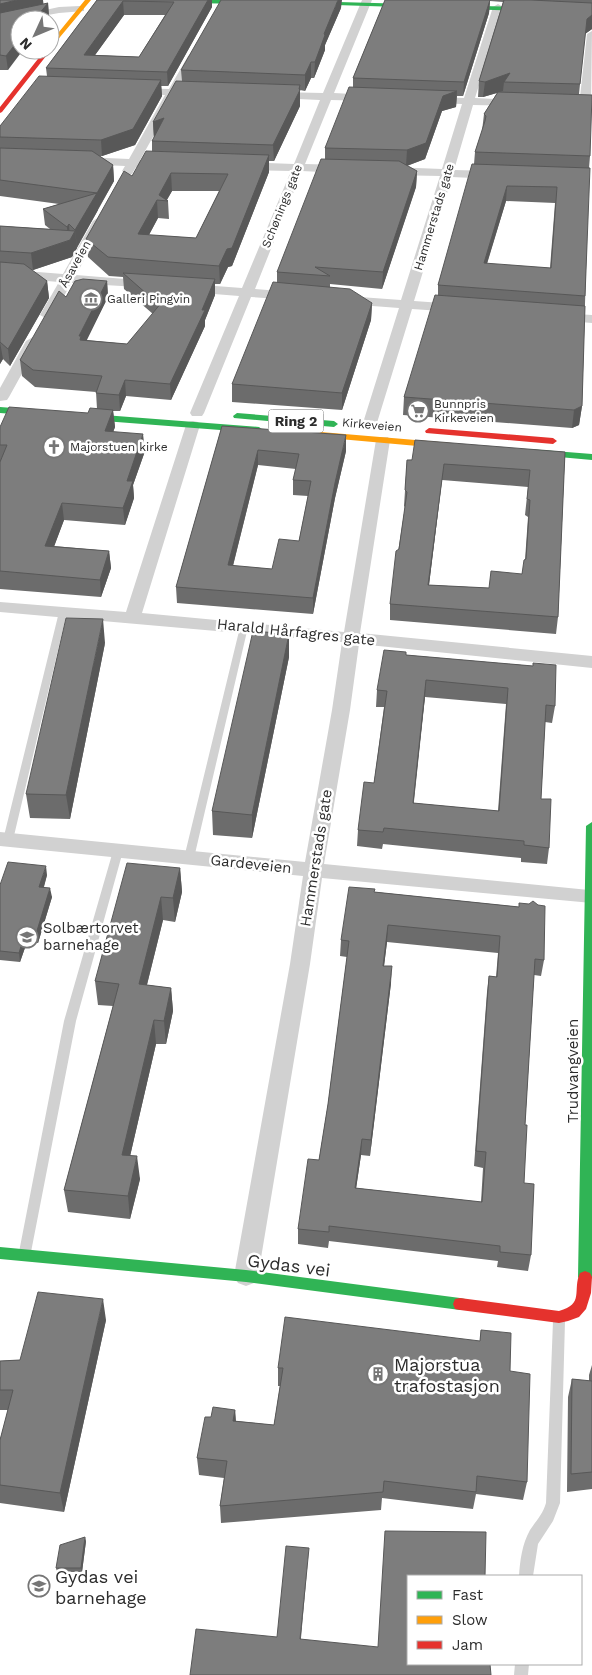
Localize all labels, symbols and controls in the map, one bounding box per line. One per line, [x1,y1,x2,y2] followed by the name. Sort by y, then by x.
[10,10,60,60] north arrow
[16,35,35,53] text: N
[259,162,305,250] street label: Schønings gate
[411,162,457,272] street label: Hammerstads gate
[56,238,94,290] street label: Åsaveien
[79,287,103,311] museum icon: Galleri Pingvin
[107,292,190,306] place label: Galleri Pingvin
[434,397,494,425] place label: Bunnpris Kirkeveien
[406,399,430,423] supermarket icon: Bunnpris Kirkeveien
[268,410,324,432] road number: Ring 2
[341,415,403,435] street label: Kirkeveien
[42,435,66,459] church icon: Majorstuen kirke
[70,440,168,454] place label: Majorstuen kirke
[216,615,376,649] street label: Harald Hårfagres gate
[296,788,336,928] street label: Hammerstads gate
[210,851,292,877] street label: Gardeveien
[43,919,139,954] place label: Solbærtorvet barnehage
[15,925,39,949] school or university icon: Solbærtorvet barnehage
[564,1019,582,1123] street label: Trudvangveien
[246,1249,332,1281] street label: Gydas vei
[394,1354,500,1396] place label: Majorstua trafostasjon
[366,1362,390,1386] building icon: Majorstua trafostasjon
[55,1566,147,1608] place label: Gydas vei barnehage
[27,1574,51,1598] school or university icon: Gydas vei barnehage
[407,1575,582,1665] legend
[452,1586,484,1604] text: Fast
[452,1611,488,1629] text: Slow
[452,1636,483,1654] text: Jam

